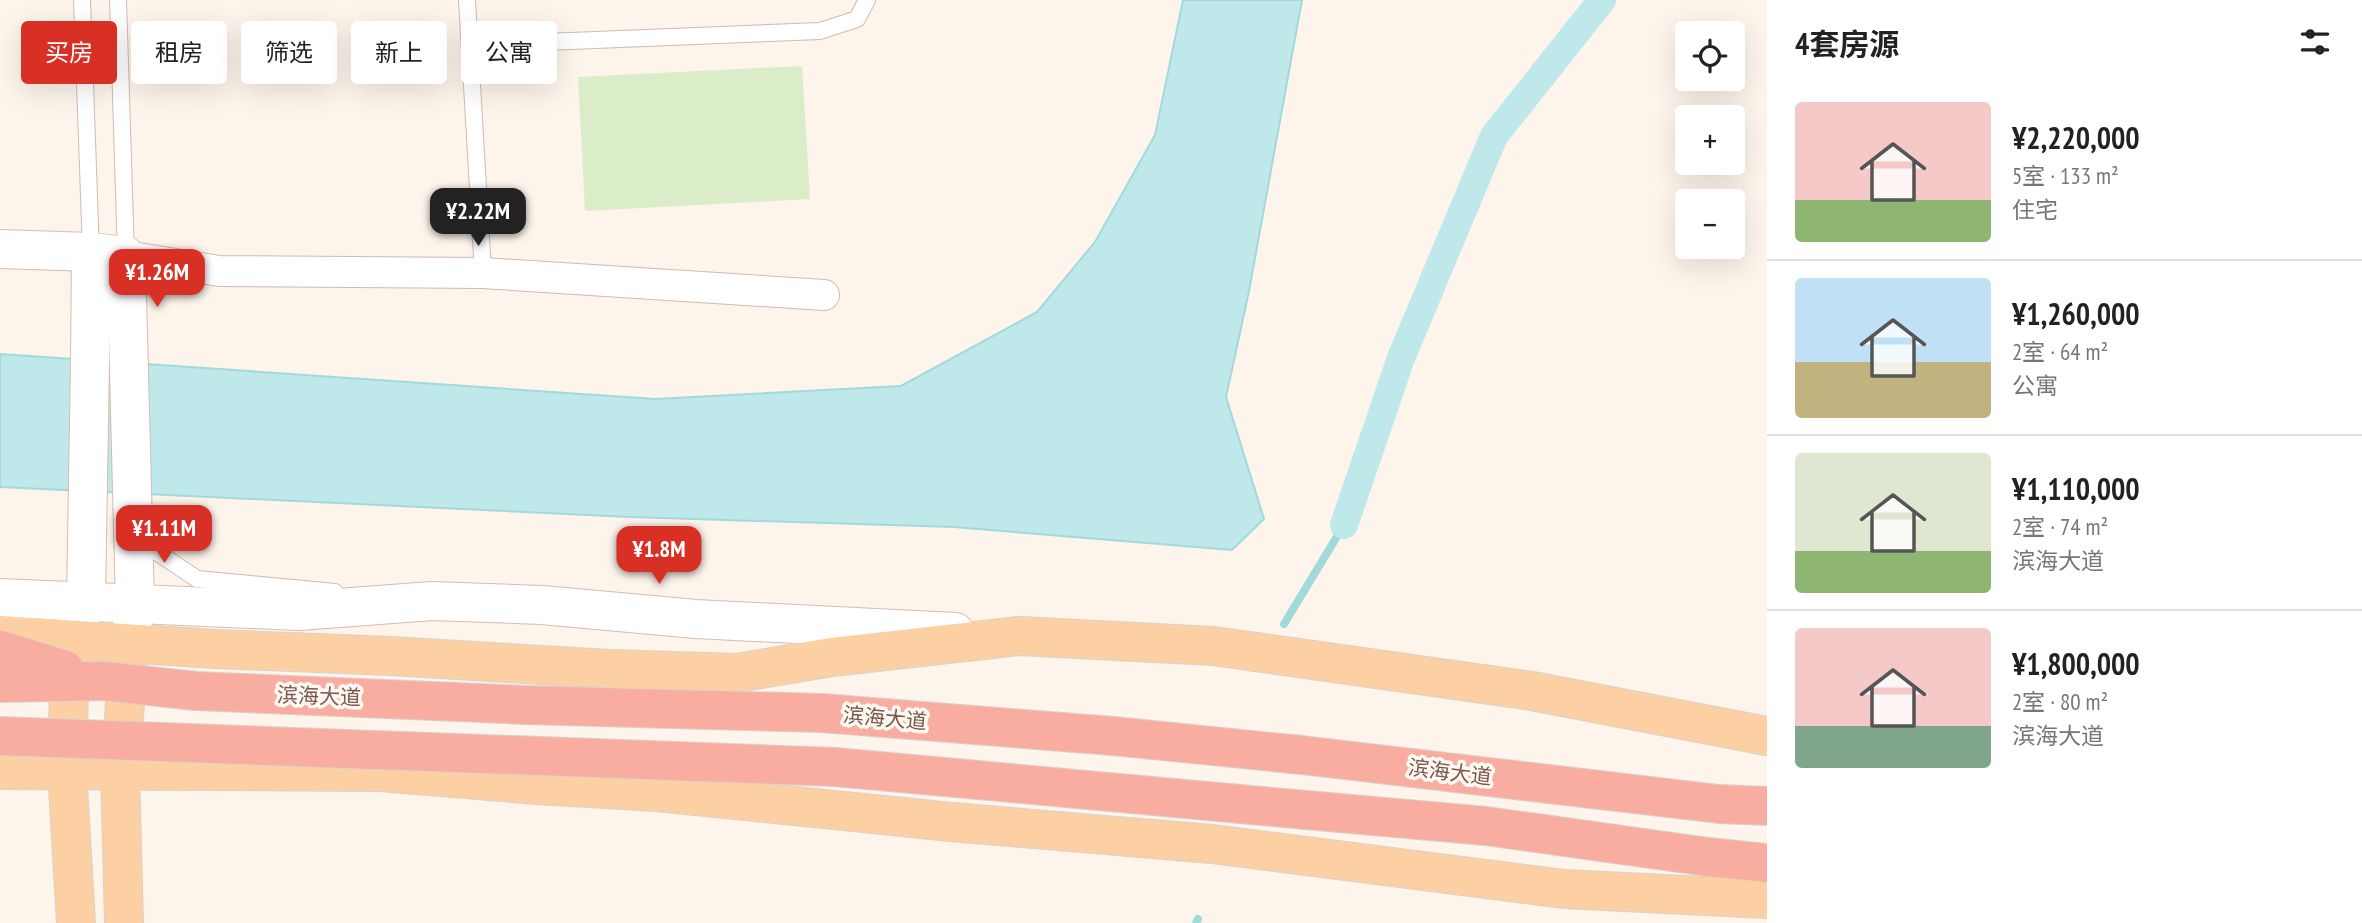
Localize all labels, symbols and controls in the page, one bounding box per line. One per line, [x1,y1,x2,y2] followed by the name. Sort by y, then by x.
[21,21,117,84] chip: 买房
[131,21,227,84] chip: 租房
[241,21,337,84] chip: 筛选
[351,21,447,84] chip: 新上
[461,21,557,84] chip: 公寓
[1675,21,1745,259] map controls
[1675,21,1745,91] button: locate
[2296,23,2334,61] icon: filters
[1795,24,1899,63] text: 4套房源
[1675,105,1745,175] button: +
[2012,118,2140,157] text: ¥2,220,000
[1851,130,1935,214] icon: home
[2012,161,2119,190] text: 5室 · 133 m²
[421,188,535,248] pin: ¥2.22M
[1675,189,1745,259] button: −
[2012,195,2058,224] text: 住宅
[446,196,510,225] text: ¥2.22M
[100,250,214,309] pin: ¥1.26M
[125,257,189,286] text: ¥1.26M
[2012,294,2140,333] text: ¥1,260,000
[1851,306,1935,390] icon: home
[2012,337,2108,366] text: 2室 · 64 m²
[2012,371,2058,400] text: 公寓
[2012,469,2140,508] text: ¥1,110,000
[1851,481,1935,565] icon: home
[107,505,221,565] pin: ¥1.11M
[2012,512,2108,541] text: 2室 · 74 m²
[132,513,196,542] text: ¥1.11M
[610,526,708,586] pin: ¥1.8M
[632,534,686,563] text: ¥1.8M
[2012,546,2104,575] text: 滨海大道
[2012,644,2140,683] text: ¥1,800,000
[1851,656,1935,740] icon: home
[277,681,361,711] street label: 滨海大道
[2012,687,2108,716] text: 2室 · 80 m²
[842,701,928,735] street label: 滨海大道
[2012,721,2104,750] text: 滨海大道
[1407,753,1493,791] street label: 滨海大道

